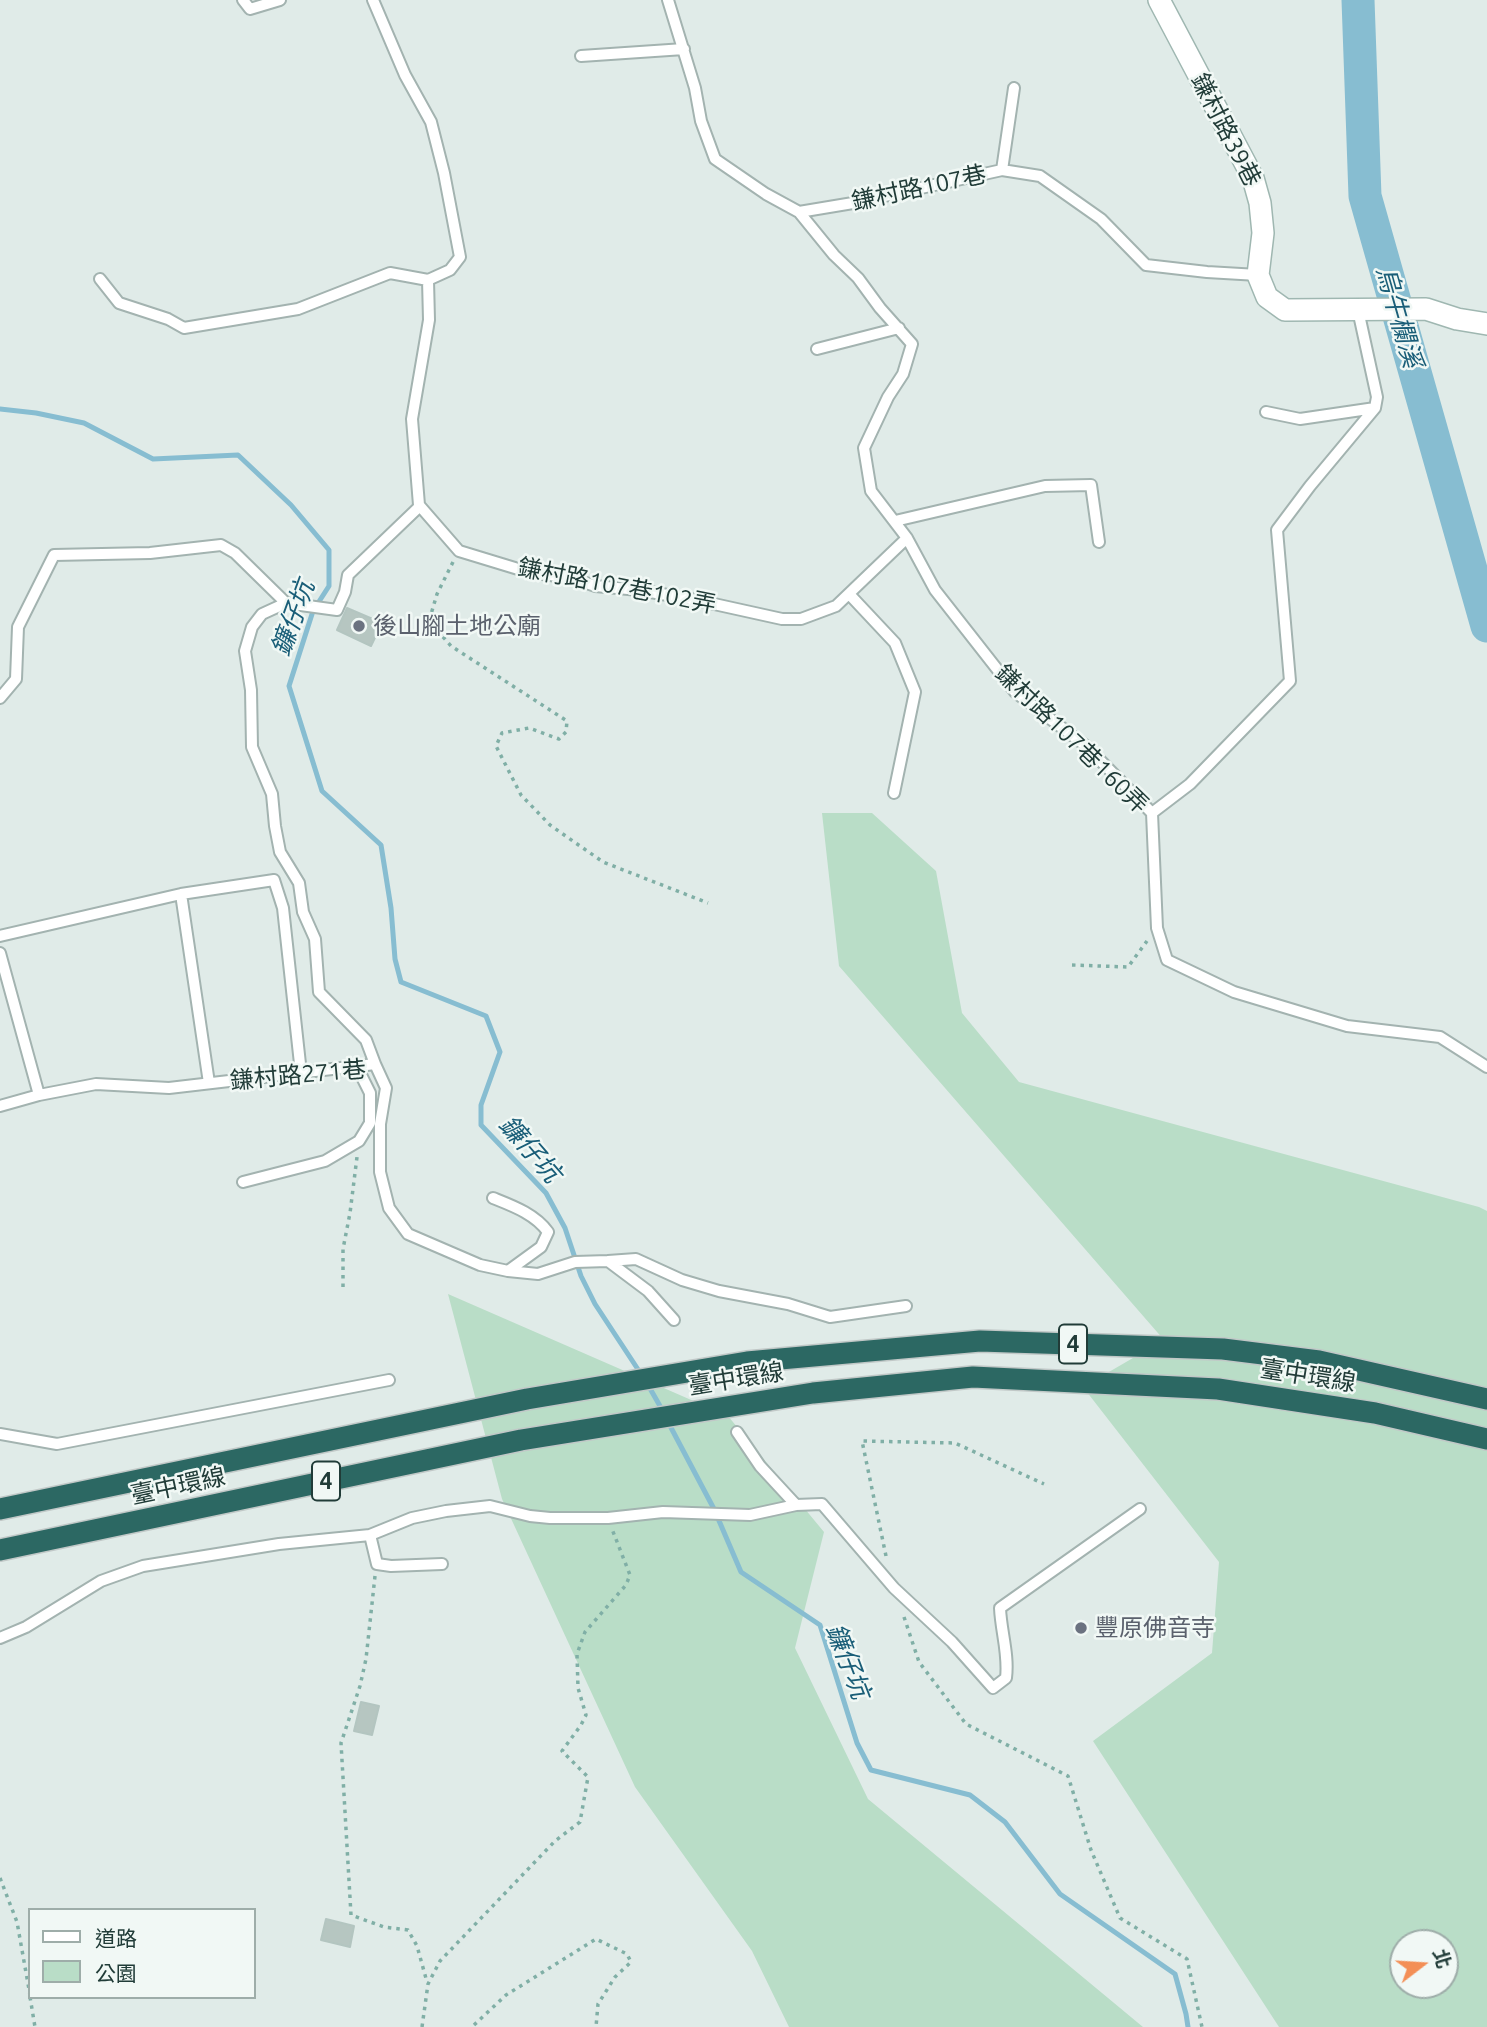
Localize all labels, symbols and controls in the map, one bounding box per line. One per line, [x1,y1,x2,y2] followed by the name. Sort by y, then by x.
[1185,69,1267,191] street label: 鎌村路39巷
[849,160,989,216] street label: 鎌村路107巷
[1370,263,1428,371] water label: 烏牛欄溪
[515,553,719,619] street label: 鎌村路107巷102弄
[265,576,321,660] water label: 鐮仔坑
[373,612,541,640] place label: 後山腳土地公廟
[351,618,367,634] marker: 後山腳土地公廟
[990,659,1154,819] street label: 鎌村路107巷160弄
[229,1055,367,1095] street label: 鎌村路271巷
[493,1109,567,1189] water label: 鐮仔坑
[1059,1324,1087,1364] road number: 4
[1258,1354,1358,1398] street label: 臺中環線
[686,1357,786,1401] street label: 臺中環線
[128,1462,228,1510] street label: 臺中環線
[312,1462,340,1500] road number: 4
[1095,1614,1215,1642] place label: 豐原佛音寺
[819,1619,877,1703] water label: 鐮仔坑
[1073,1620,1089,1636] marker: 豐原佛音寺
[28,1908,256,1999] legend
[95,1926,137,1950] text: 道路
[1389,1929,1459,1999] north arrow
[1429,1946,1455,1971] text: 北
[95,1961,137,1985] text: 公園

